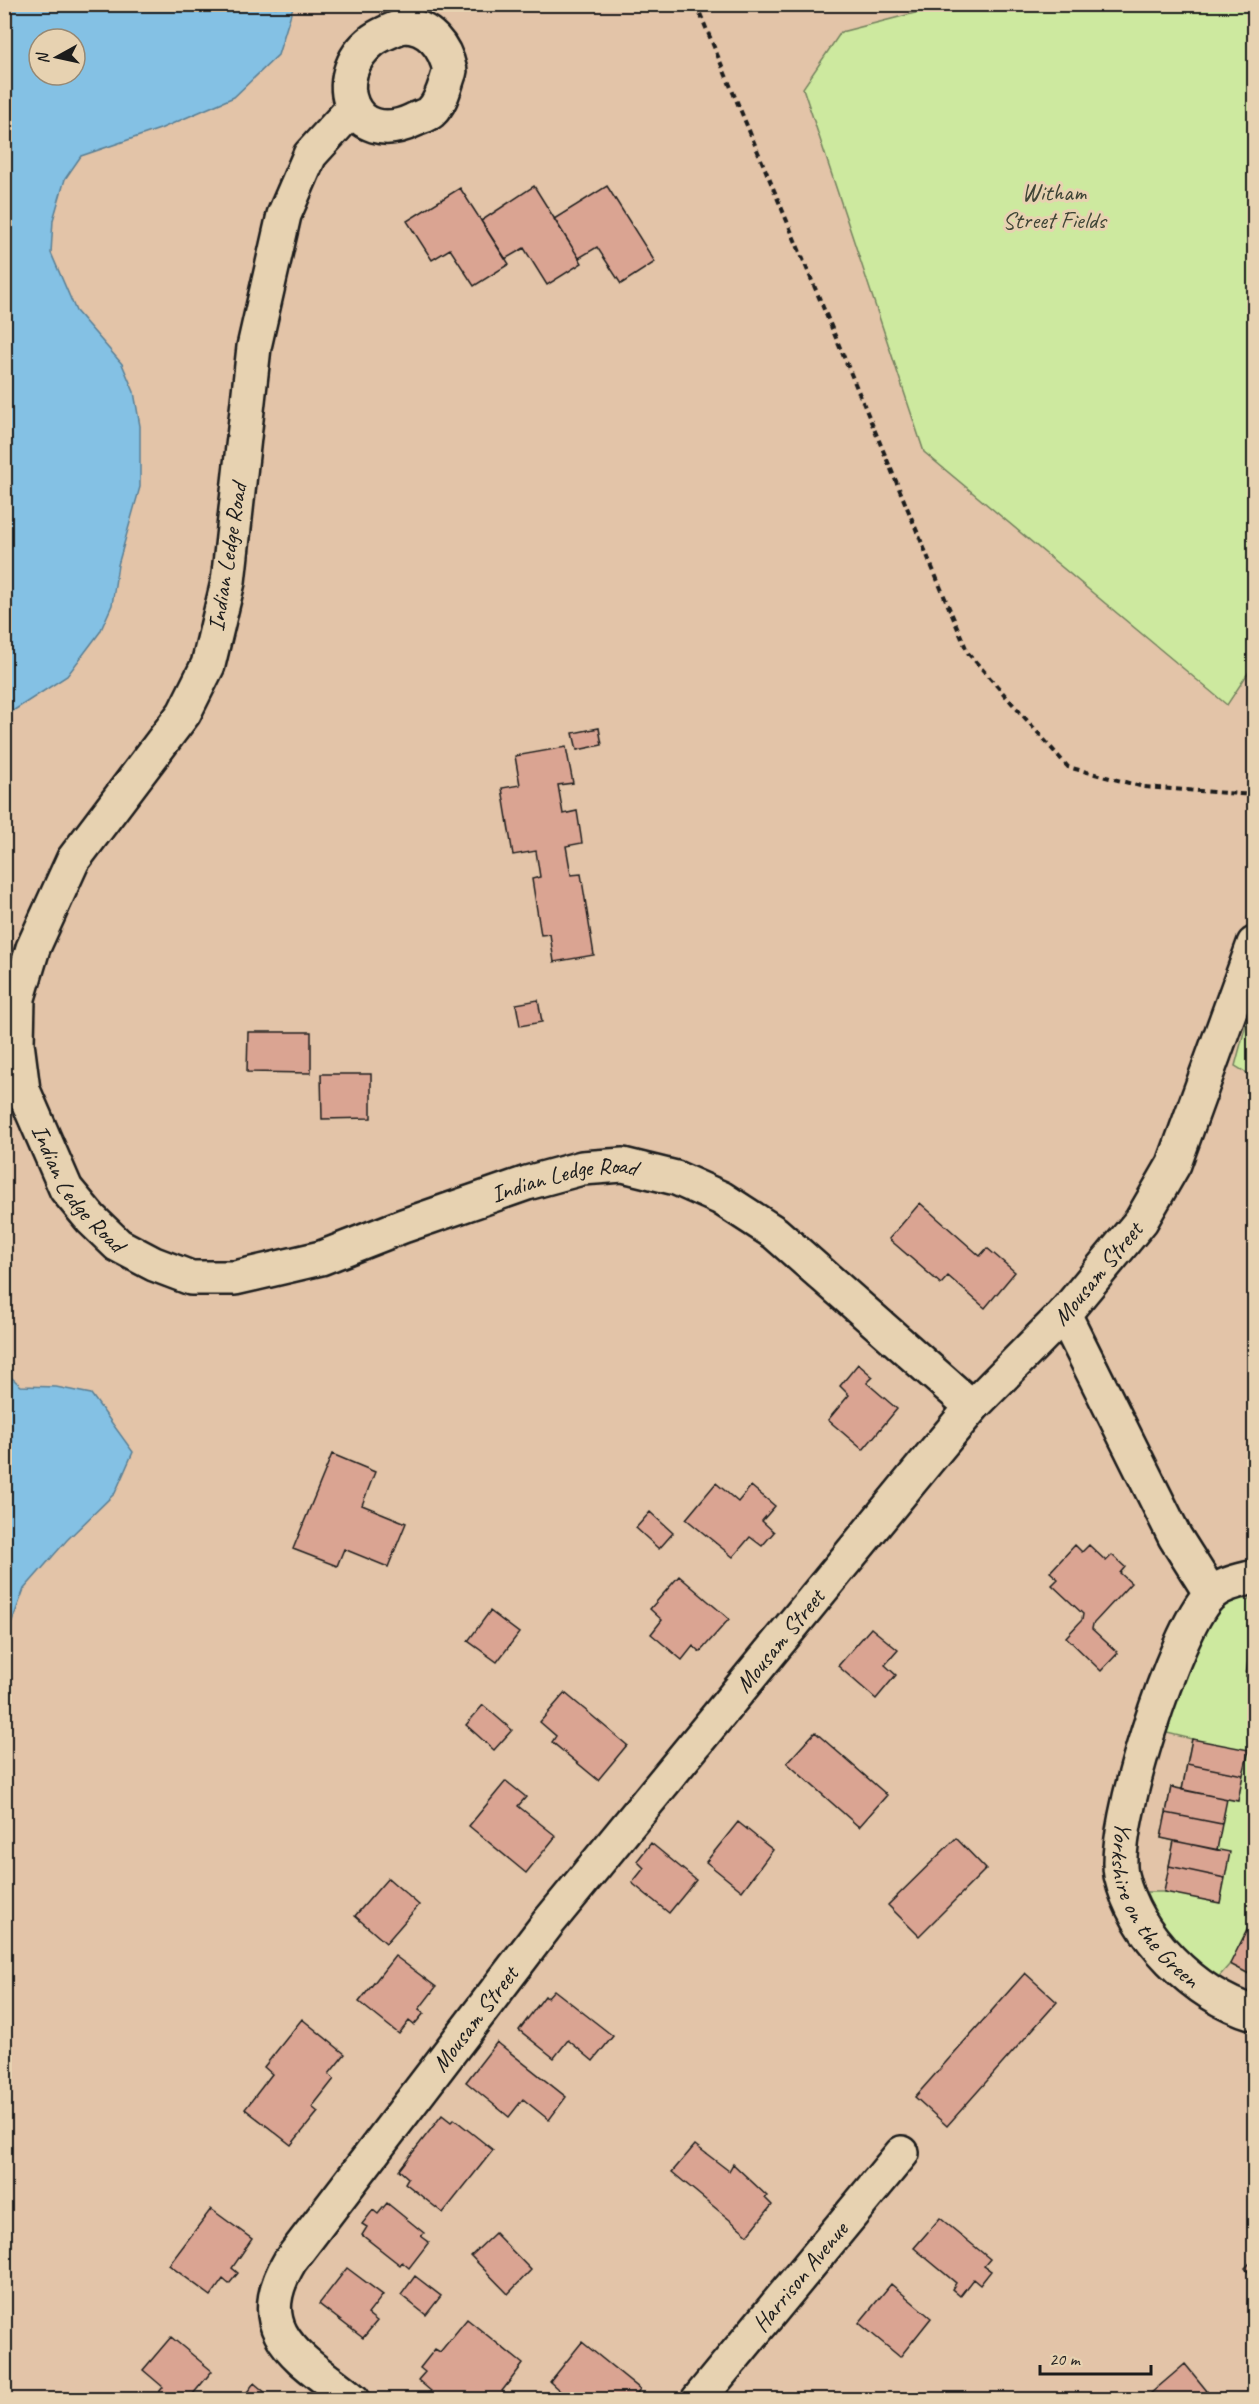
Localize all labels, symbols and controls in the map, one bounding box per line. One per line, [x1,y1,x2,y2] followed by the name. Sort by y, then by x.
[27,27,87,87] north arrow
[32,50,54,65] text: N
[1002,177,1107,235] park label: Witham Street Fields
[200,477,254,633] street label: Indian Ledge Road
[25,1120,134,1261] street label: Indian Ledge Road
[487,1149,644,1209] street label: Indian Ledge Road
[1046,1214,1150,1332] street label: Mousam Street
[728,1581,832,1698] street label: Mousam Street
[1105,1820,1206,1995] street label: Yorkshire on the Green
[425,1958,526,2078] street label: Mousam Street
[746,2214,856,2338] street label: Harrison Avenue
[1040,2338,1151,2376] scale bar
[1049,2348,1082,2370] text: 20 m

